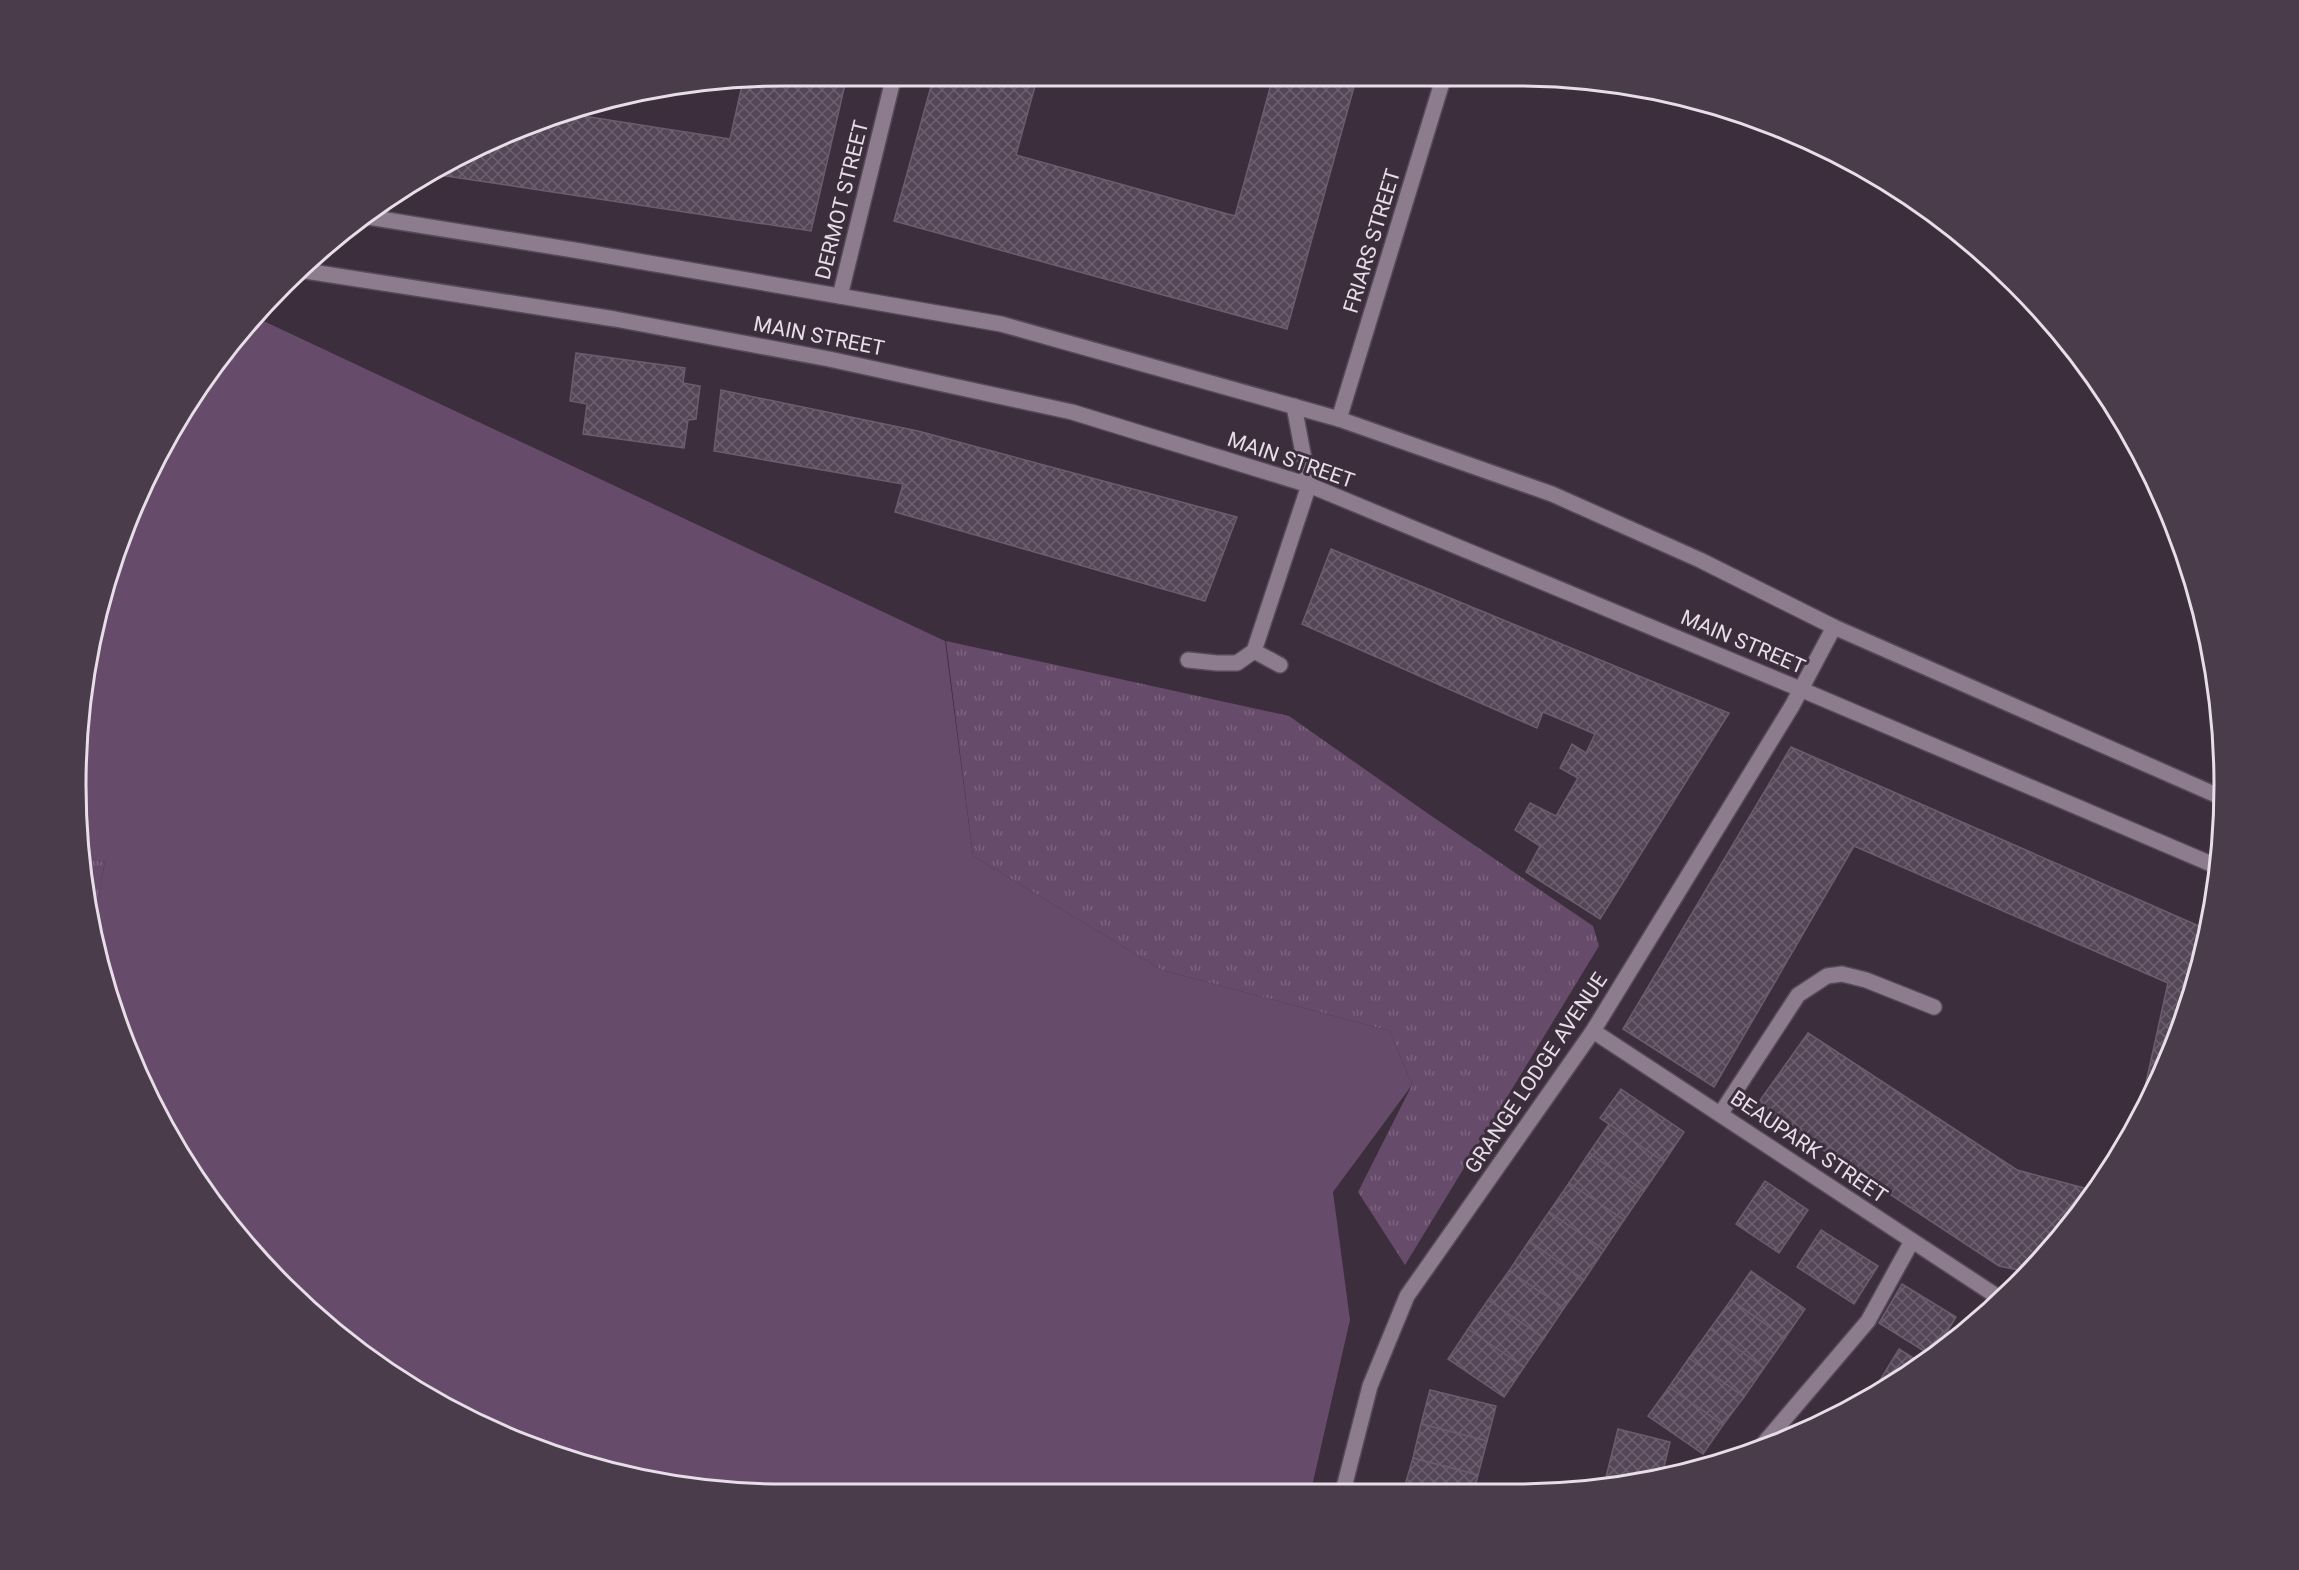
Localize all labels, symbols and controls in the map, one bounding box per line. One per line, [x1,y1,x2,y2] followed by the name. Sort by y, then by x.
[811,118,873,282] street label: DERMOT STREET
[1339,166,1405,316] street label: FRIARS STREET
[752,312,887,361] street label: MAIN STREET
[1224,427,1358,493] street label: MAIN STREET
[1677,605,1809,679] street label: MAIN STREET
[1460,968,1612,1178] street label: GRANGE LODGE AVENUE
[1726,1086,1892,1209] street label: BEAUPARK STREET

